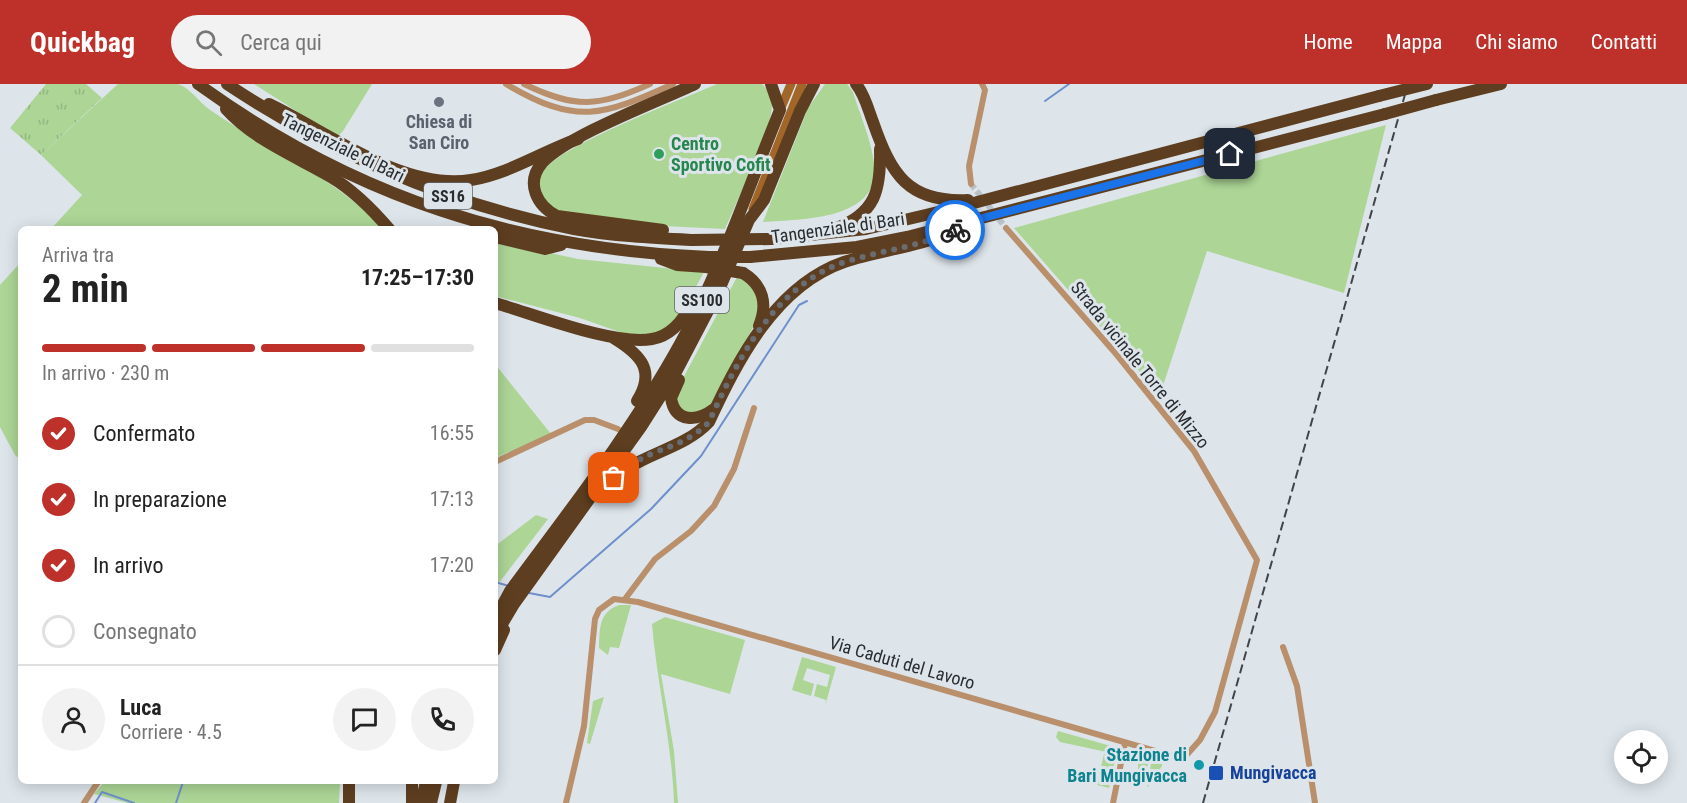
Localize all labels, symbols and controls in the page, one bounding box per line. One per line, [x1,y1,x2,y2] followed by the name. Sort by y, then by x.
[171,15,591,69] search box
[30,26,135,59] text: Quickbag
[192,26,225,59] icon: search
[240,30,322,55] text: Cerca qui
[1303,30,1353,54] text: Home
[1386,30,1442,54] text: Mappa
[1475,30,1558,54] text: Chi siamo
[1591,30,1657,54] text: Contatti
[432,95,446,109] marker: Chiesa di San Ciro
[278,109,408,186] street label: Tangenziale di Bari
[406,111,472,153] place label: Chiesa di San Ciro
[1204,128,1255,179] pin
[671,133,771,175] place label: Centro Sportivo Cofit
[1213,137,1246,170] icon: home
[652,147,666,161] marker: Centro Sportivo Cofit
[424,183,472,209] road number: SS16
[925,200,985,260] courier
[770,208,906,247] street label: Tangenziale di Bari
[939,214,972,247] icon: bike
[42,243,114,267] text: Arriva tra
[361,265,474,290] text: 17:25–17:30
[42,266,129,312] text: 2 min
[1067,277,1214,452] street label: Strada vicinale Torre di Mizzo
[675,287,729,313] road number: SS100
[42,361,169,385] text: In arrivo · 230 m
[42,417,75,450] icon: check
[93,421,195,446] text: Confermato
[430,421,474,445] text: 16:55
[588,452,639,503] pin
[597,461,630,494] icon: bag
[42,483,75,516] icon: check
[93,487,227,512] text: In preparazione
[430,487,474,511] text: 17:13
[42,549,75,582] icon: check
[93,553,164,578] text: In arrivo
[430,553,474,577] text: 17:20
[93,619,197,644] text: Consegnato
[827,632,977,693] street label: Via Caduti del Lavoro
[42,688,105,751] button: person
[333,688,396,751] button: chat
[411,688,474,751] button: phone
[120,695,162,720] text: Luca
[120,720,222,744] text: Corriere · 4.5
[1614,730,1668,784] map controls
[1614,730,1668,784] button: locate
[1067,744,1187,786] place label: Stazione di Bari Mungivacca
[1192,758,1206,772] marker: Stazione di Bari Mungivacca
[1230,762,1316,783] place label: Mungivacca
[1207,764,1225,782] marker: Mungivacca

